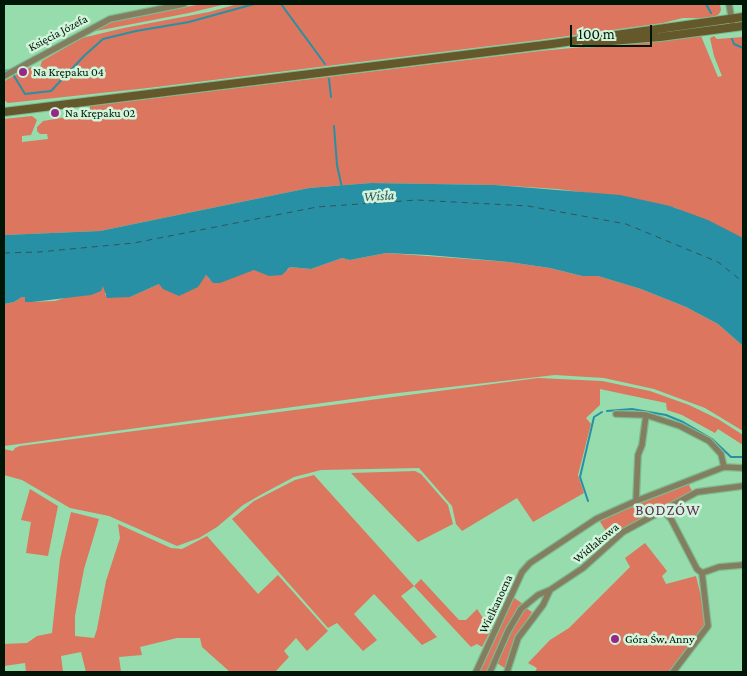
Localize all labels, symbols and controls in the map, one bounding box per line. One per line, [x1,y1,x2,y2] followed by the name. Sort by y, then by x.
[26,11,90,55] street label: Księcia Józefa
[572,15,654,47] scale bar
[578,26,615,42] text: 100 m
[33,65,104,79] place label: Na Krępaku 04
[17,66,29,78] marker: Na Krępaku 04
[65,106,135,120] place label: Na Krępaku 02
[49,107,61,119] marker: Na Krępaku 02
[363,187,395,205] water label: Wisła
[635,501,701,519] district label: BODZÓW
[570,520,622,566] street label: Widłakowa
[476,572,516,636] street label: Wielkanocna
[625,632,694,646] place label: Góra Św. Anny
[609,633,621,645] marker: Góra Św. Anny

